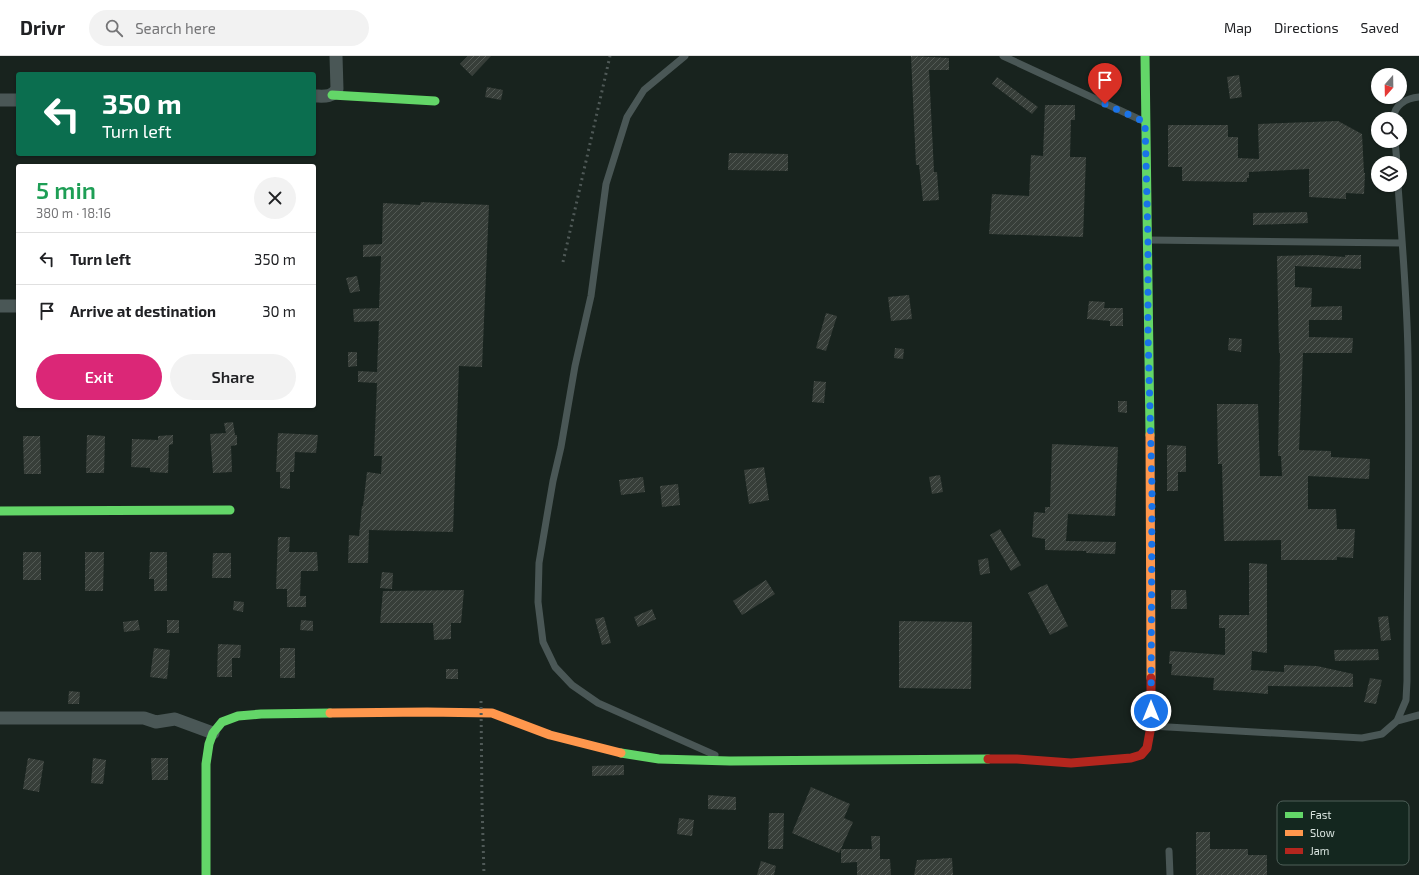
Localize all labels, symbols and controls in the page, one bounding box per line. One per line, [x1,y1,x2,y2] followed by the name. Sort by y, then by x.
[89,10,369,46] search box
[20,16,65,39] text: Drivr
[103,17,125,39] icon: search
[135,19,216,37] text: Search here
[1224,19,1252,36] text: Map
[1274,19,1339,36] text: Directions
[1361,19,1399,36] text: Saved
[1088,63,1122,104] pin
[1371,68,1407,104] north arrow
[1371,68,1407,192] map controls
[1094,69,1116,91] icon: arrive
[102,86,182,120] text: 350 m
[36,88,88,140] icon: left
[1371,112,1407,148] button: search
[102,120,172,142] text: Turn left
[1371,156,1407,192] button: layers
[36,175,96,204] text: 5 min
[254,177,296,219] button: close
[36,205,111,221] text: 380 m · 18:16
[36,248,58,270] icon: left
[70,250,131,268] text: Turn left
[254,250,296,268] text: 350 m
[36,300,58,322] icon: arrive
[70,302,216,320] text: Arrive at destination
[262,302,296,320] text: 30 m
[36,354,162,400] button: Exit
[170,354,296,400] button: Share
[1130,690,1172,732] position arrow
[1277,801,1409,865] legend
[1310,808,1332,821] text: Fast
[1310,826,1335,839] text: Slow
[1310,844,1329,857] text: Jam

